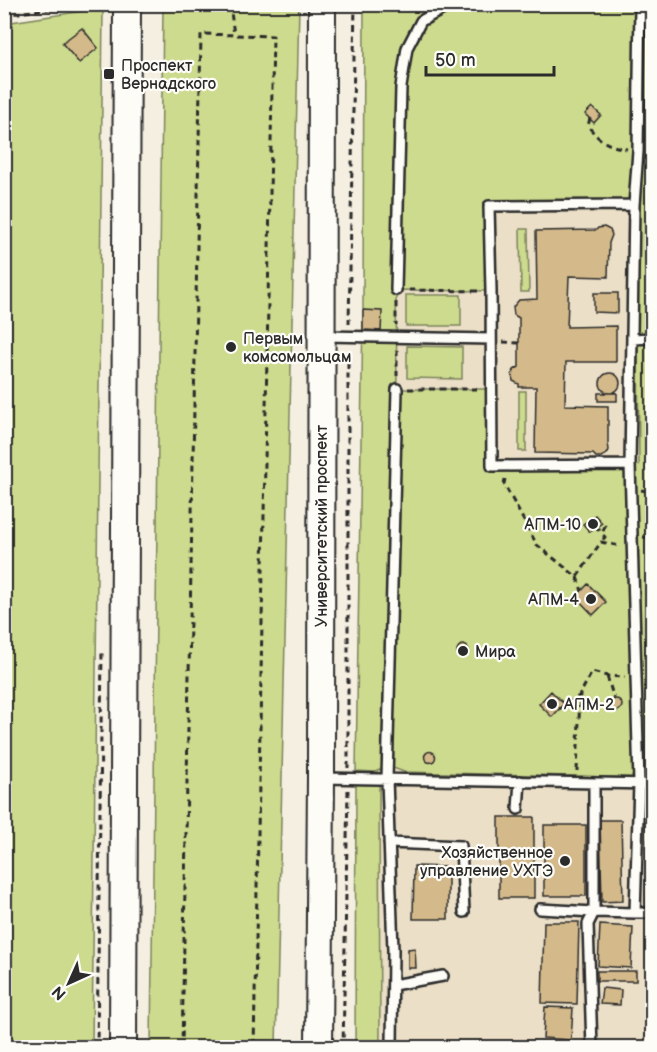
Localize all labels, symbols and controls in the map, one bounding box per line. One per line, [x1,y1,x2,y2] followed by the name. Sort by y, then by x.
[426,39,554,77] scale bar
[435,50,476,71] text: 50 m
[121,57,216,94] place label: Проспект Вернадского
[102,67,116,81] marker: Проспект Вернадского
[243,330,352,367] place label: Первым комсомольцам
[224,340,238,354] marker: Первым комсомольцам
[313,424,332,627] street label: Университетский проспект
[523,516,581,535] place label: АПМ-10
[586,517,600,531] marker: АПМ-10
[527,591,579,610] place label: АПМ-4
[584,592,598,606] marker: АПМ-4
[475,643,516,662] place label: Мира
[456,644,470,658] marker: Мира
[563,696,615,715] place label: АПМ-2
[545,697,559,711] marker: АПМ-2
[420,844,553,881] place label: Хозяйственное управление УХТЭ
[558,854,572,868] marker: Хозяйственное управление УХТЭ
[39,953,99,1013] north arrow
[48,982,70,1004] text: N

